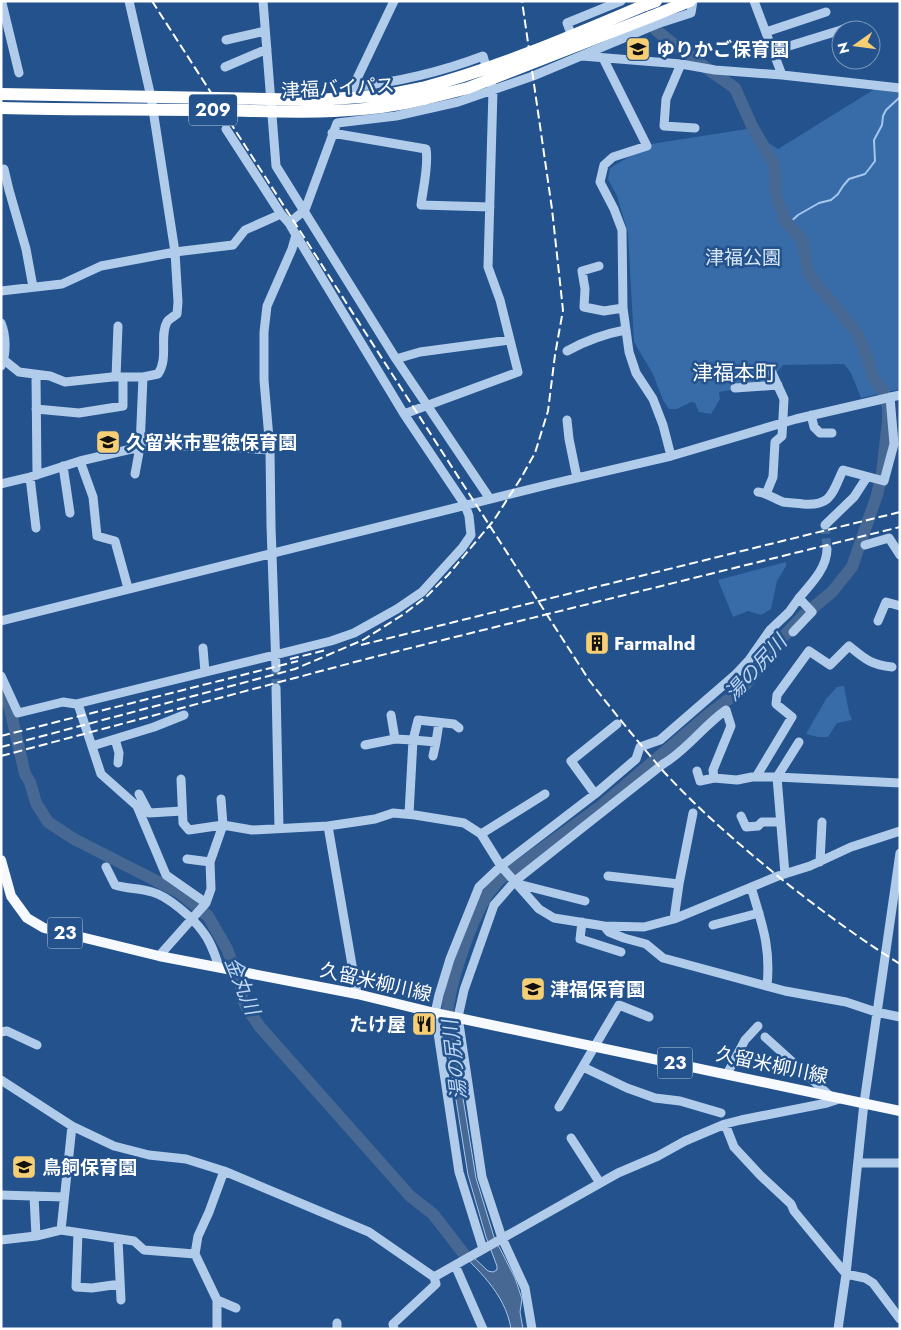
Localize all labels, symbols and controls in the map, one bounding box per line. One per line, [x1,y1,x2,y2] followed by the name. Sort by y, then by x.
[831,20,881,70] north arrow
[625,36,651,62] school or university icon: ゆりかご保育園
[656,36,789,63] place label: ゆりかご保育園
[832,40,854,56] text: N
[281,72,395,104] street label: 津福バイパス
[189,94,237,126] road number: 209
[705,244,781,271] park label: 津福公園
[692,358,776,388] district label: 津福本町
[95,429,121,455] school or university icon: 久留米市聖徳保育園
[126,429,297,456] place label: 久留米市聖徳保育園
[718,627,795,707] water label: 湯の尻川
[584,630,610,656] building icon: Farmalnd
[614,630,696,657] place label: Farmalnd
[48,918,82,948] road number: 23
[217,953,267,1021] water label: 金丸川
[317,956,435,1008] street label: 久留米柳川線
[520,976,546,1002] school or university icon: 津福保育園
[550,976,645,1003] place label: 津福保育園
[349,1011,406,1038] place label: たけ屋
[411,1011,437,1037] restaurant icon: たけ屋
[435,1017,474,1101] water label: 湯の尻川
[713,1040,831,1090] street label: 久留米柳川線
[658,1048,692,1078] road number: 23
[11,1154,37,1180] school or university icon: 鳥飼保育園
[42,1154,137,1181] place label: 鳥飼保育園

